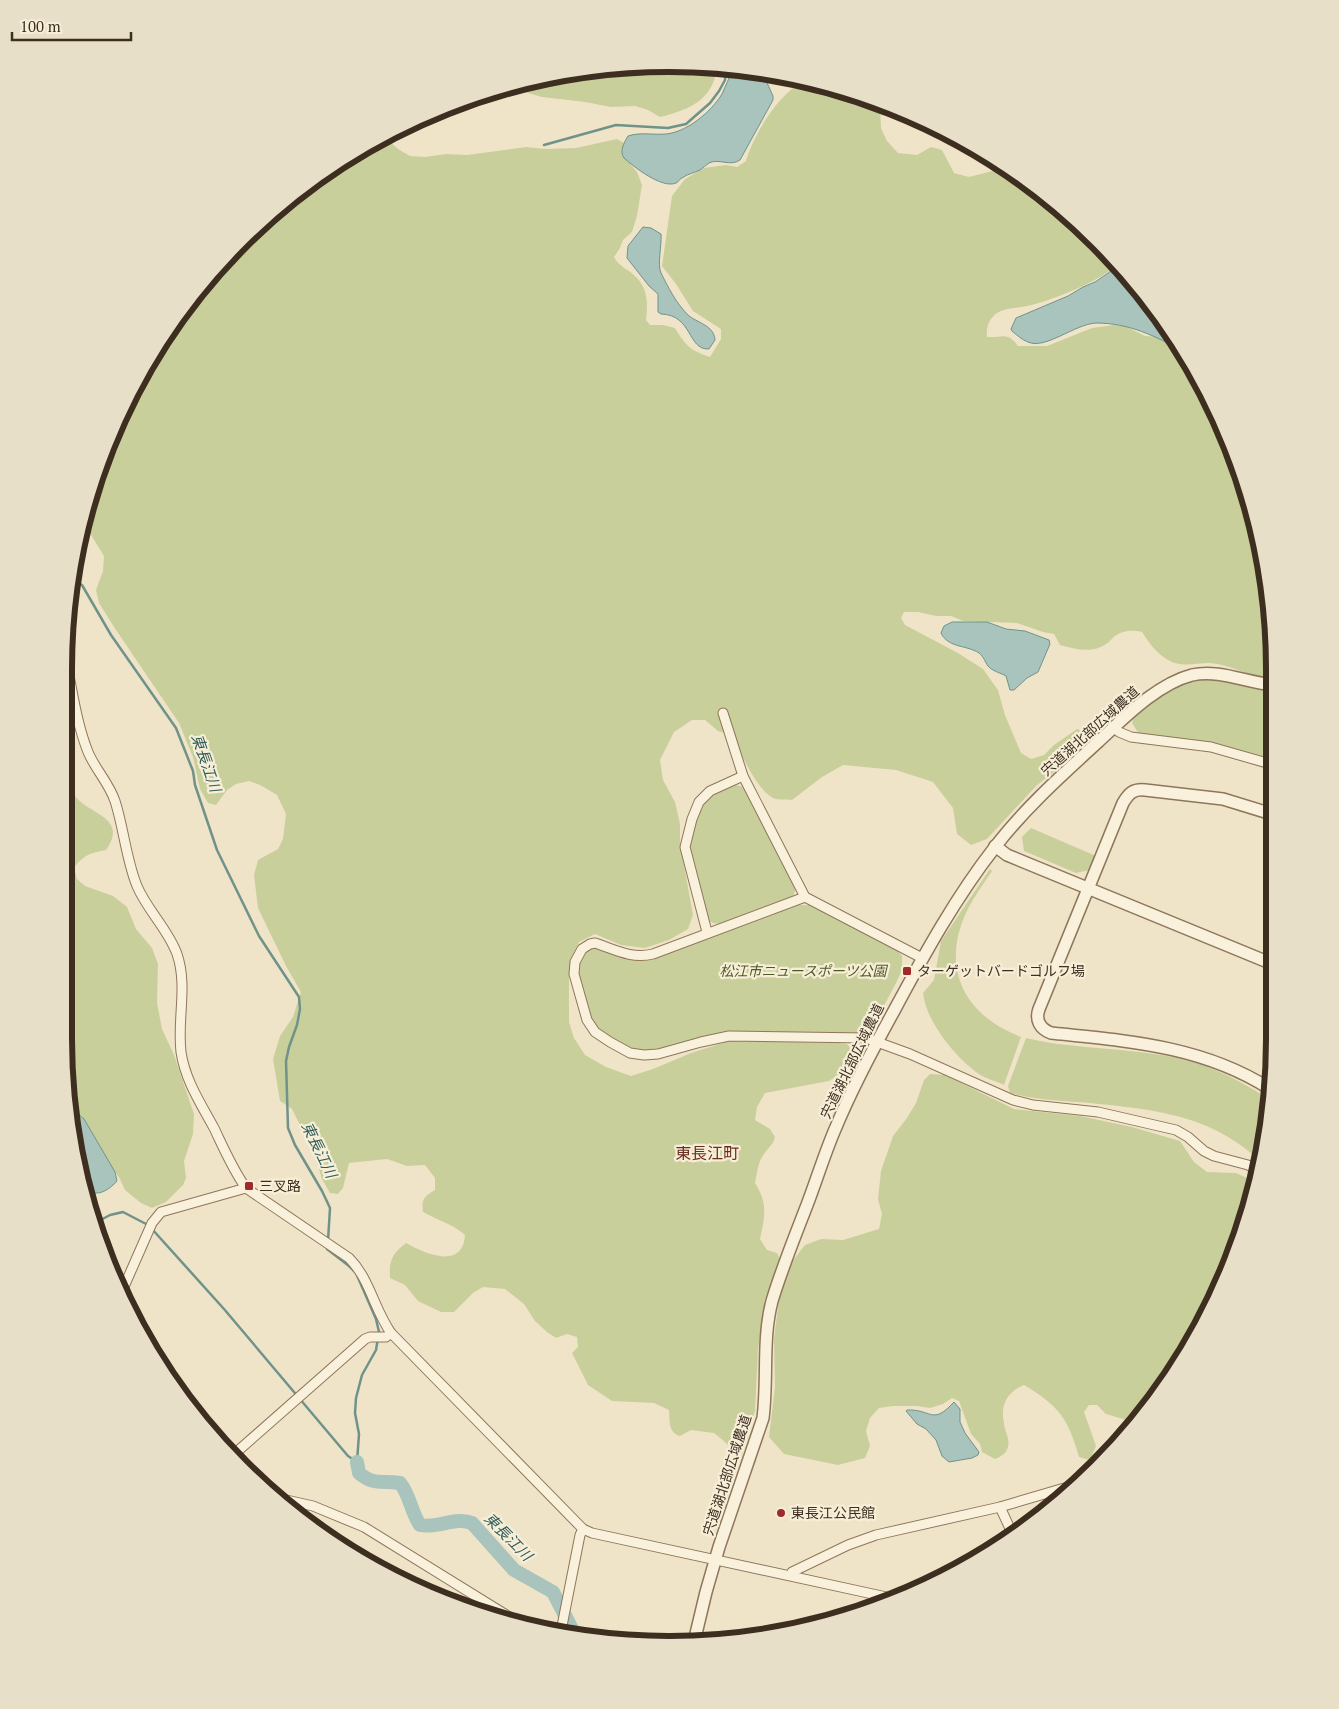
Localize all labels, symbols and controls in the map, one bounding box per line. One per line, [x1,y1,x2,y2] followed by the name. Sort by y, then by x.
[12,10,131,42] scale bar
[20,16,61,36] text: 100 m
[1036,681,1143,780] street label: 宍道湖北部広域農道
[188,731,227,796] water label: 東長江川
[719,961,889,980] park label: 松江市ニュースポーツ公園
[917,961,1085,980] place label: ターゲットバードゴルフ場
[901,965,913,977] marker: ターゲットバードゴルフ場
[815,1000,888,1122] street label: 宍道湖北部広域農道
[298,1118,343,1183] water label: 東長江川
[675,1142,739,1164] district label: 東長江町
[259,1176,301,1195] place label: 三叉路
[243,1180,255,1192] marker: 三叉路
[698,1412,755,1538] street label: 宍道湖北部広域農道
[791,1503,875,1522] place label: 東長江公民館
[775,1507,787,1519] marker: 東長江公民館
[480,1508,538,1566] water label: 東長江川

